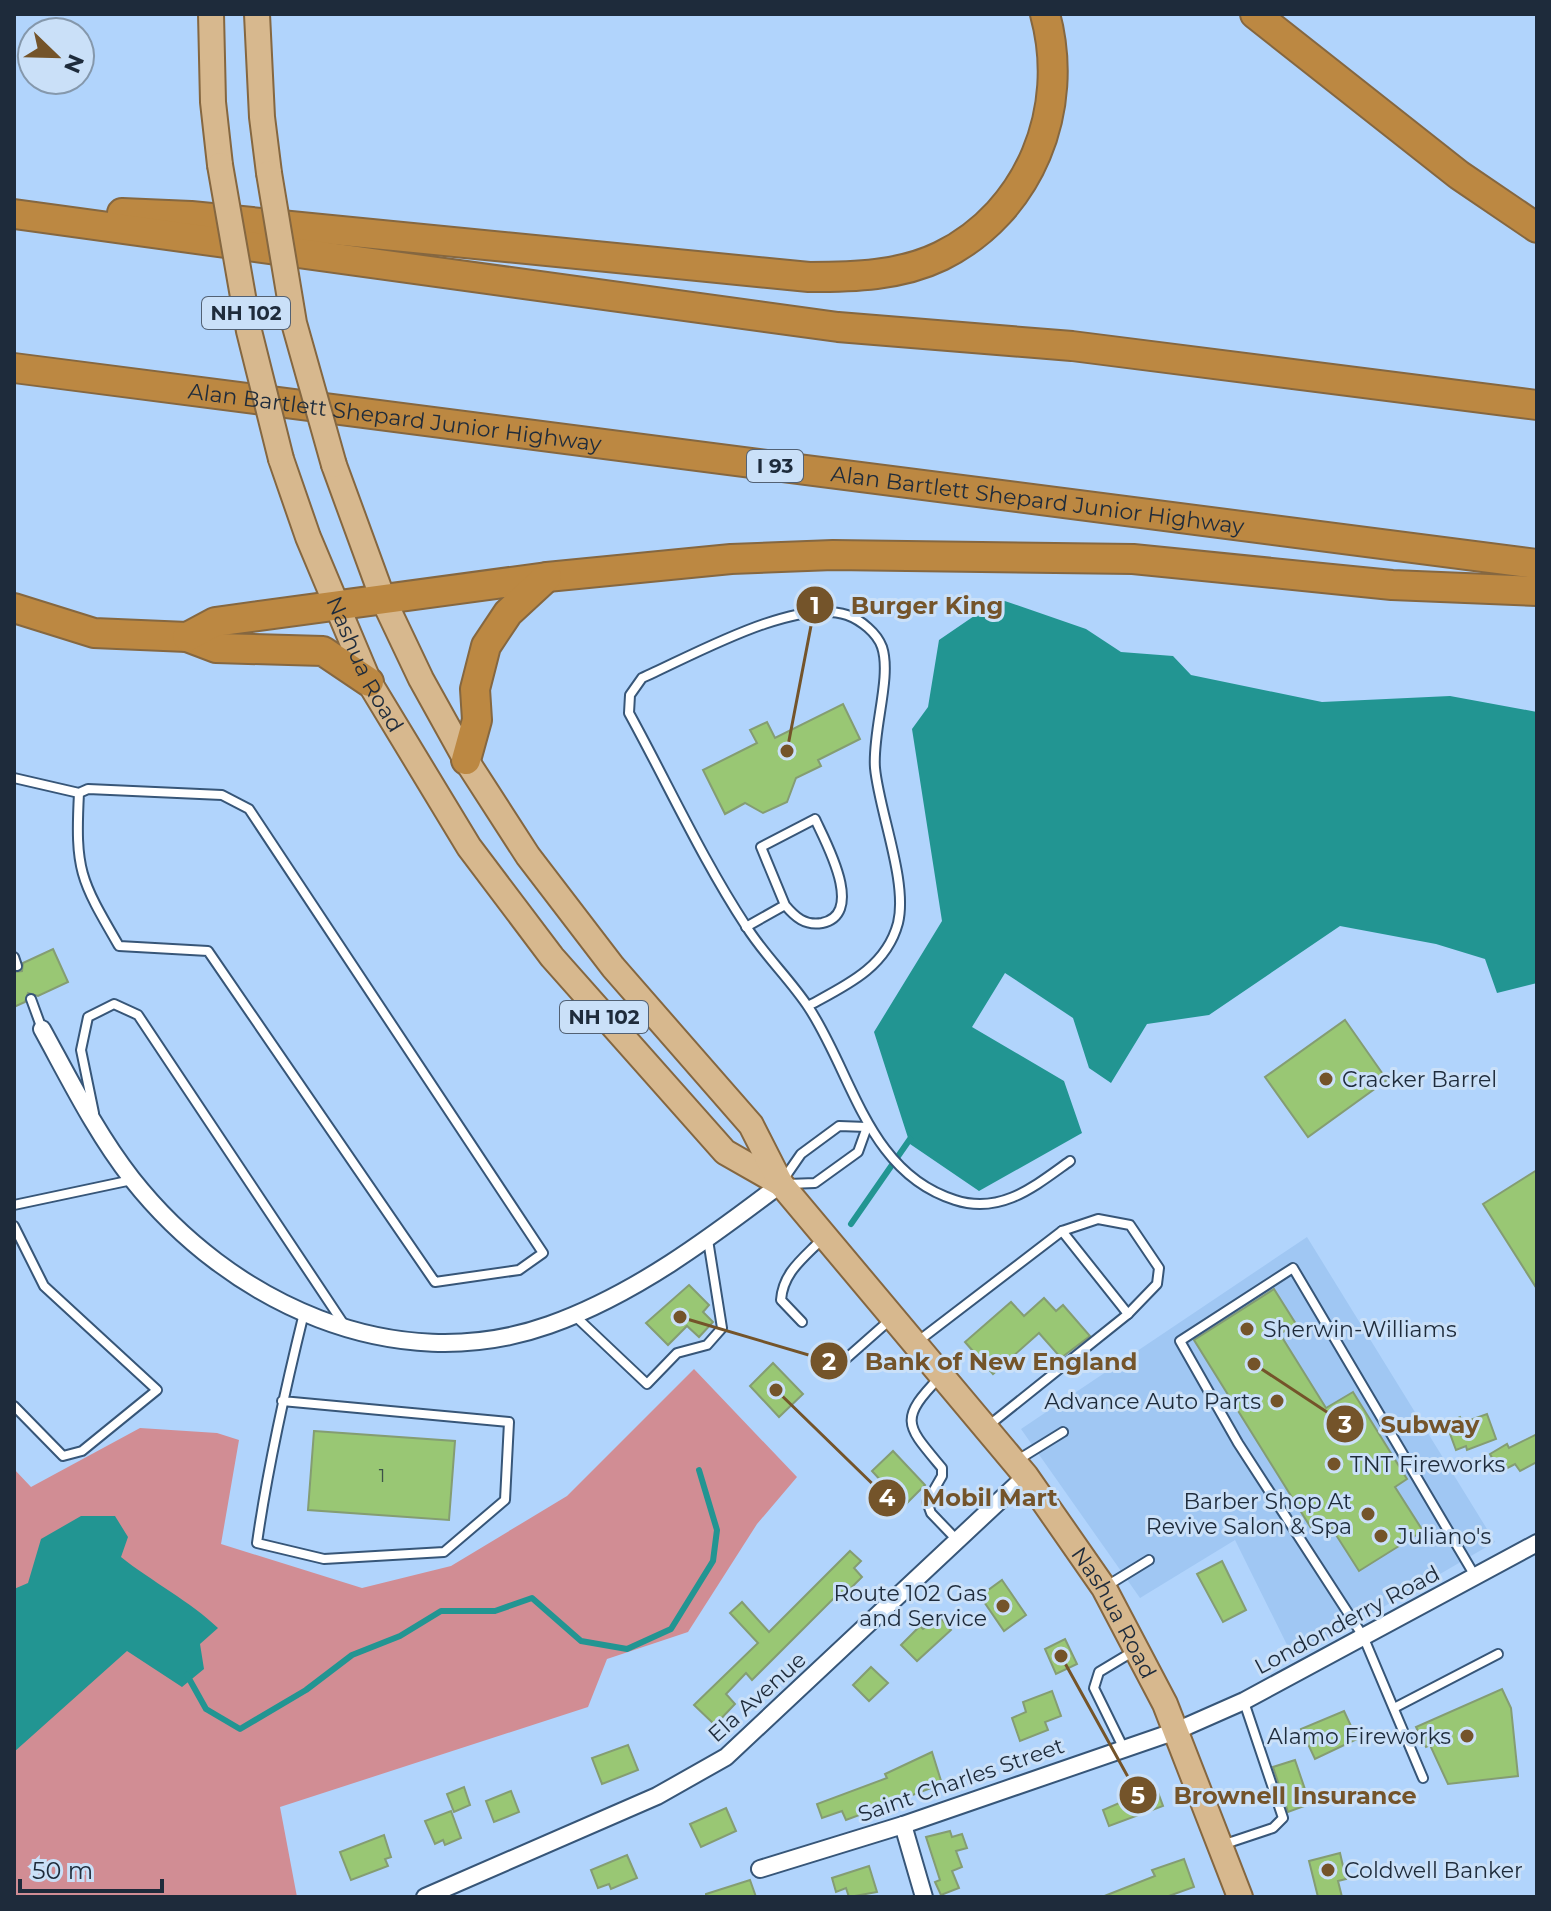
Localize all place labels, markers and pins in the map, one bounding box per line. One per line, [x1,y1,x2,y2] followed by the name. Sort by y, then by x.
[795,581,1019,629] callout: Burger King
[1342,1066,1497,1093] place label: Cracker Barrel
[1317,1070,1335,1088] marker: Cracker Barrel
[1263,1316,1457,1343] place label: Sherwin-Williams
[1238,1320,1256,1338] marker: Sherwin-Williams
[809,1337,1153,1385] callout: Bank of New England
[1044,1388,1261,1415] place label: Advance Auto Parts
[1268,1392,1286,1410] marker: Advance Auto Parts
[1325,1400,1496,1448] callout: Subway
[1350,1451,1506,1478] place label: TNT Fireworks
[1325,1455,1343,1473] marker: TNT Fireworks
[867,1474,1074,1522] callout: Mobil Mart
[1146,1488,1352,1540] place label: Barber Shop At Revive Salon & Spa
[1359,1505,1377,1523] marker: Barber Shop At Revive Salon & Spa
[1396,1523,1491,1550] place label: Juliano's
[1372,1527,1390,1545] marker: Juliano's
[833,1580,987,1632] place label: Route 102 Gas and Service
[994,1597,1012,1615] marker: Route 102 Gas and Service
[1267,1723,1451,1750] place label: Alamo Fireworks
[1458,1727,1476,1745] marker: Alamo Fireworks
[1118,1771,1433,1819] callout: Brownell Insurance
[1344,1857,1523,1884] place label: Coldwell Banker
[1319,1861,1337,1879] marker: Coldwell Banker

